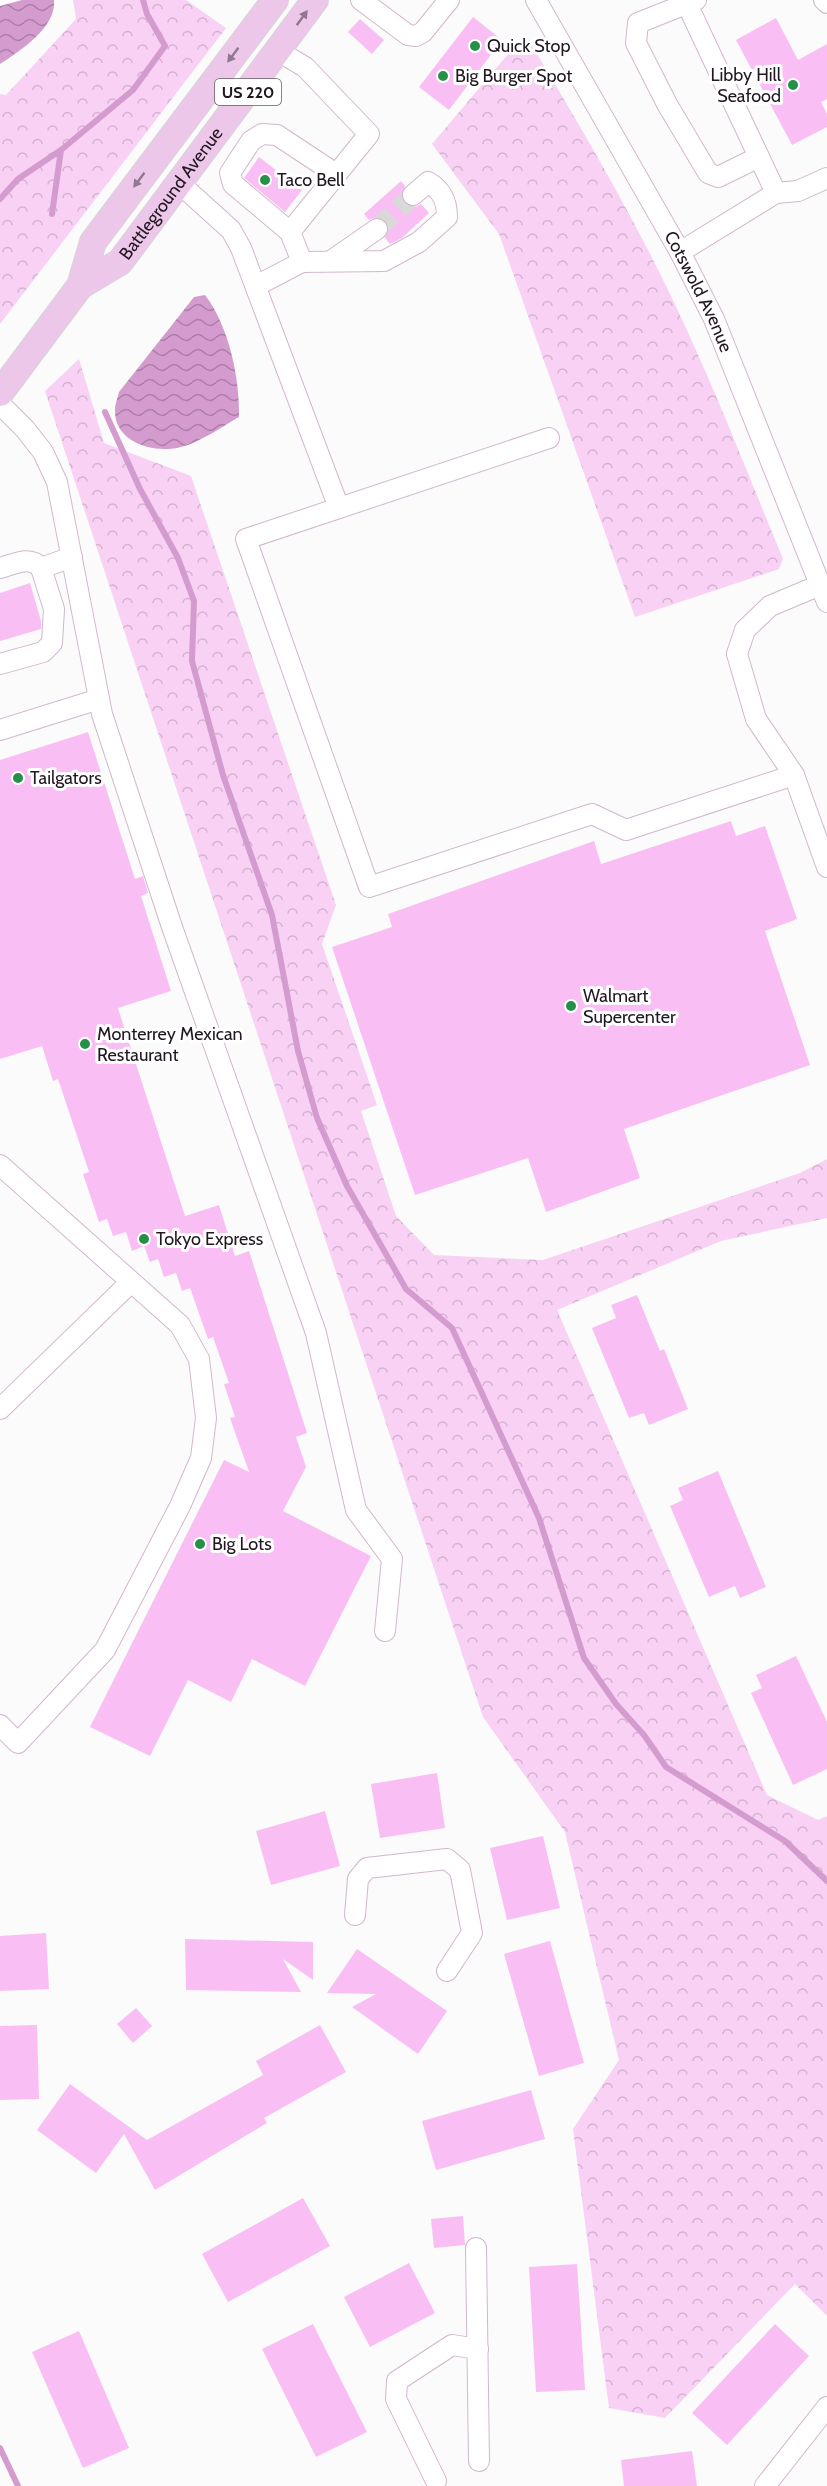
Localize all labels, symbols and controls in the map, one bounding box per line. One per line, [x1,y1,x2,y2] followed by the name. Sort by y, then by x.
[296,11,308,27] one-way arrow
[487,35,570,57] place label: Quick Stop
[468,39,482,53] marker: Quick Stop
[227,47,240,63] one-way arrow
[710,64,782,107] place label: Libby Hill Seafood
[455,65,572,87] place label: Big Burger Spot
[436,69,450,83] marker: Big Burger Spot
[786,78,800,92] marker: Libby Hill Seafood
[215,79,281,105] road number: US 220
[114,123,227,264] street label: Battleground Avenue
[277,169,345,191] place label: Taco Bell
[134,173,146,188] one-way arrow
[258,173,272,187] marker: Taco Bell
[659,227,737,355] street label: Cotswold Avenue
[30,767,102,789] place label: Tailgators
[11,771,25,785] marker: Tailgators
[583,985,676,1028] place label: Walmart Supercenter
[564,999,578,1013] marker: Walmart Supercenter
[97,1023,243,1066] place label: Monterrey Mexican Restaurant
[78,1037,92,1051] marker: Monterrey Mexican Restaurant
[156,1228,263,1250] place label: Tokyo Express
[137,1232,151,1246] marker: Tokyo Express
[212,1533,272,1555] place label: Big Lots
[193,1537,207,1551] marker: Big Lots

